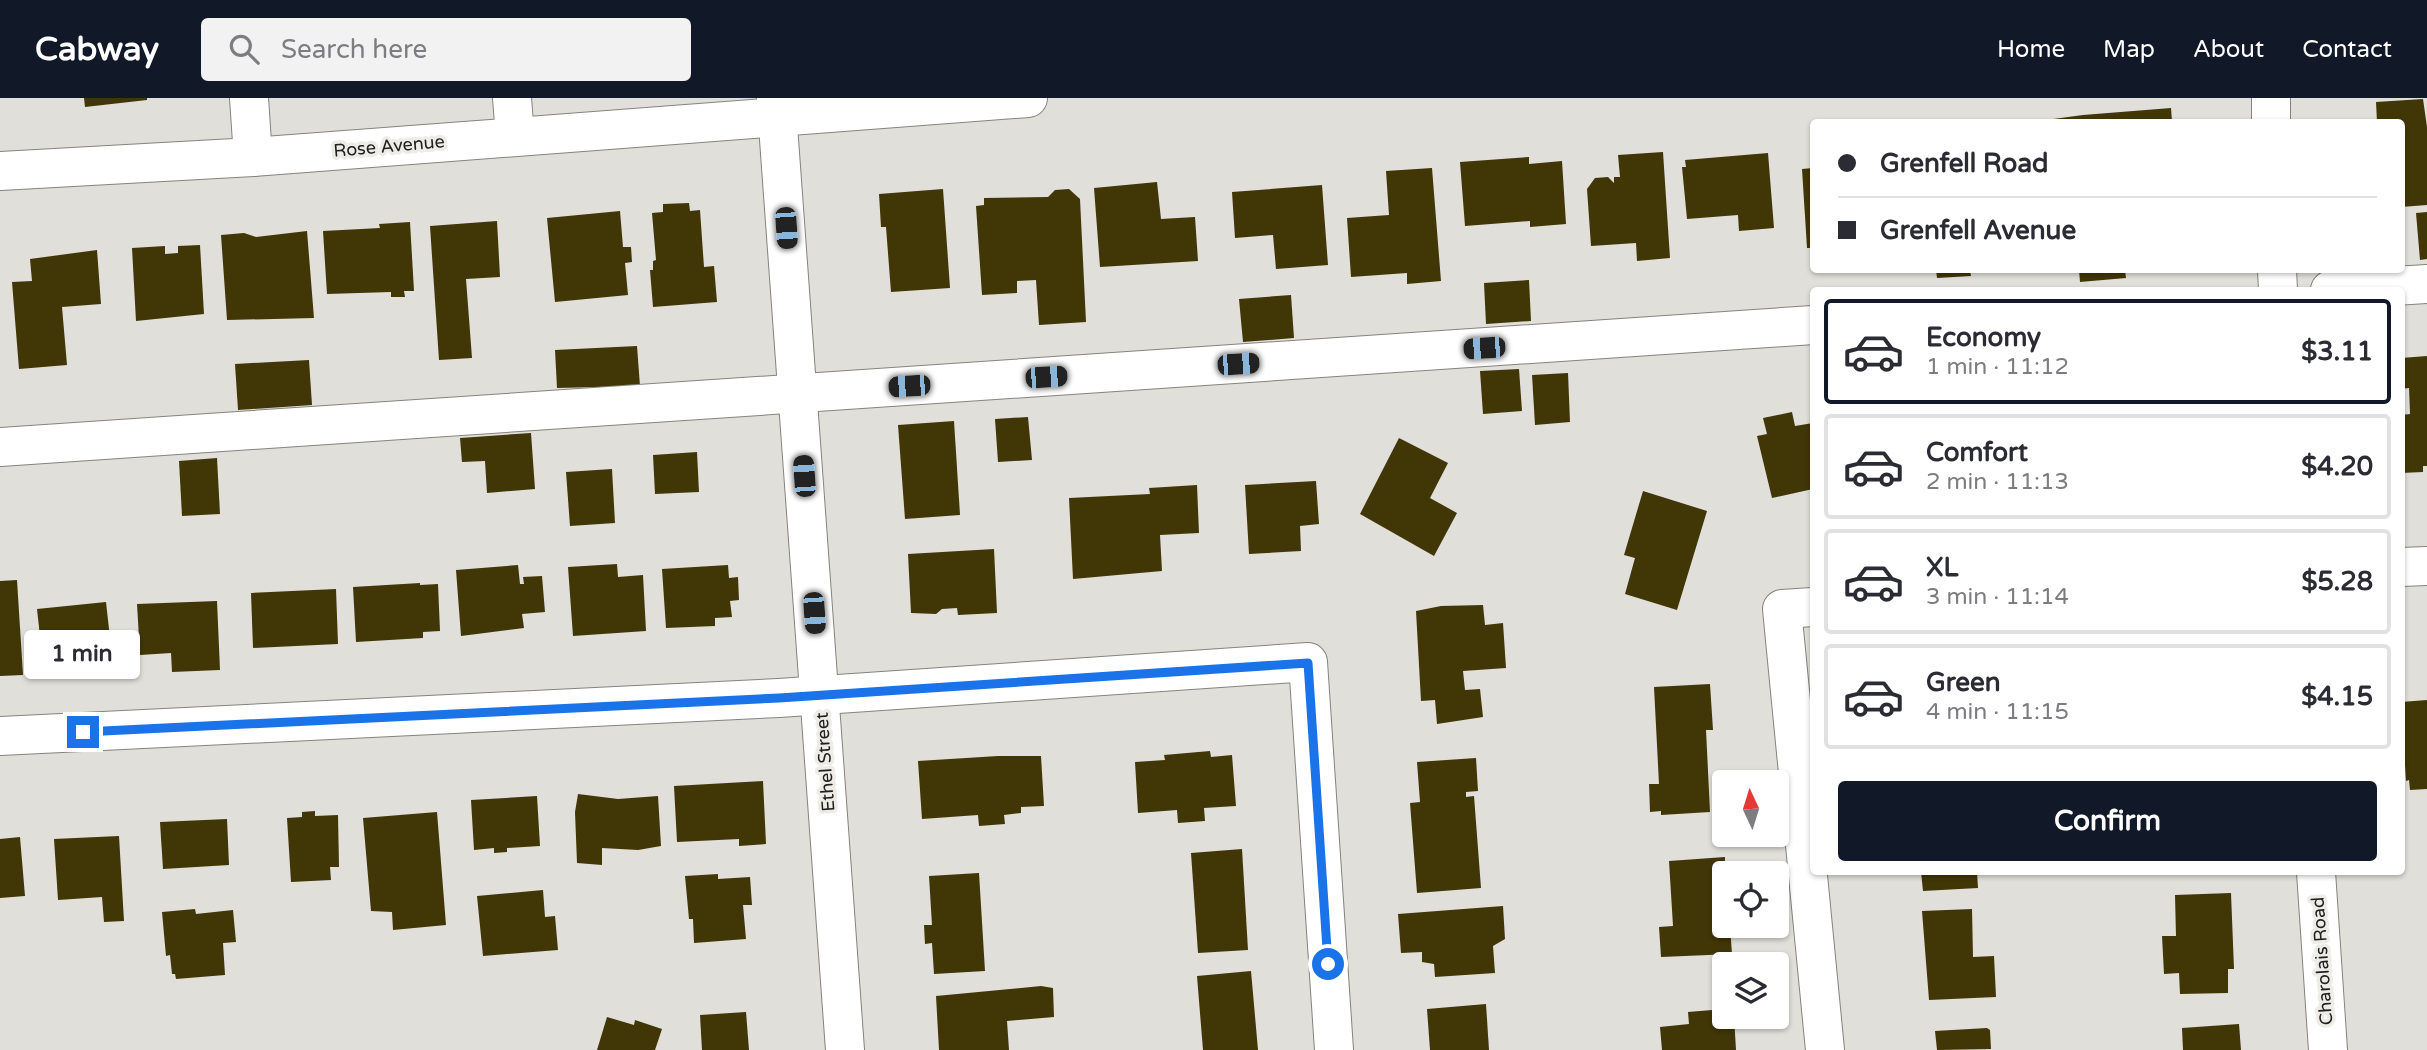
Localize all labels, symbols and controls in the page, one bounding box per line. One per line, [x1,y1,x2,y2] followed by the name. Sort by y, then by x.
[201,18,691,81] search box
[35,30,159,69] text: Cabway
[225,30,263,68] icon: search
[281,34,427,65] text: Search here
[1997,35,2065,64] text: Home
[2103,35,2155,64] text: Map
[2193,35,2264,64] text: About
[2302,35,2392,64] text: Contact
[332,130,446,162] street label: Rose Avenue
[1880,148,2048,179] text: Grenfell Road
[775,206,798,250] car
[1880,215,2076,246] text: Grenfell Avenue
[1842,320,1905,383] icon: car
[1926,322,2041,353] text: Economy
[1463,336,1506,360] car
[2301,336,2373,367] text: $3.11
[1217,352,1260,376] car
[1926,353,2069,381] text: 1 min · 11:12
[1025,365,1068,389] car
[888,374,931,398] car
[1842,435,1905,498] icon: car
[1926,437,2028,468] text: Comfort
[2301,451,2373,482] text: $4.20
[793,454,816,498] car
[1926,468,2069,496] text: 2 min · 11:13
[1842,550,1905,613] icon: car
[1926,552,1958,583] text: XL
[2301,566,2373,597] text: $5.28
[1926,583,2069,611] text: 3 min · 11:14
[803,591,826,635] car
[25,630,141,680] callout: 1 min
[51,640,113,668] text: 1 min
[1842,665,1905,728] icon: car
[1926,667,2001,698] text: Green
[2301,681,2373,712] text: $4.15
[1926,698,2069,726] text: 4 min · 11:15
[811,711,839,813] street label: Ethel Street
[67,716,99,748] route end
[1712,770,1788,847] north arrow
[1712,770,1789,1029] map controls
[1838,781,2377,861] button: Confirm
[1712,861,1789,938] button: locate
[2307,896,2337,1026] street label: Charolais Road
[1312,948,1344,980] route start
[1712,952,1789,1029] button: layers

